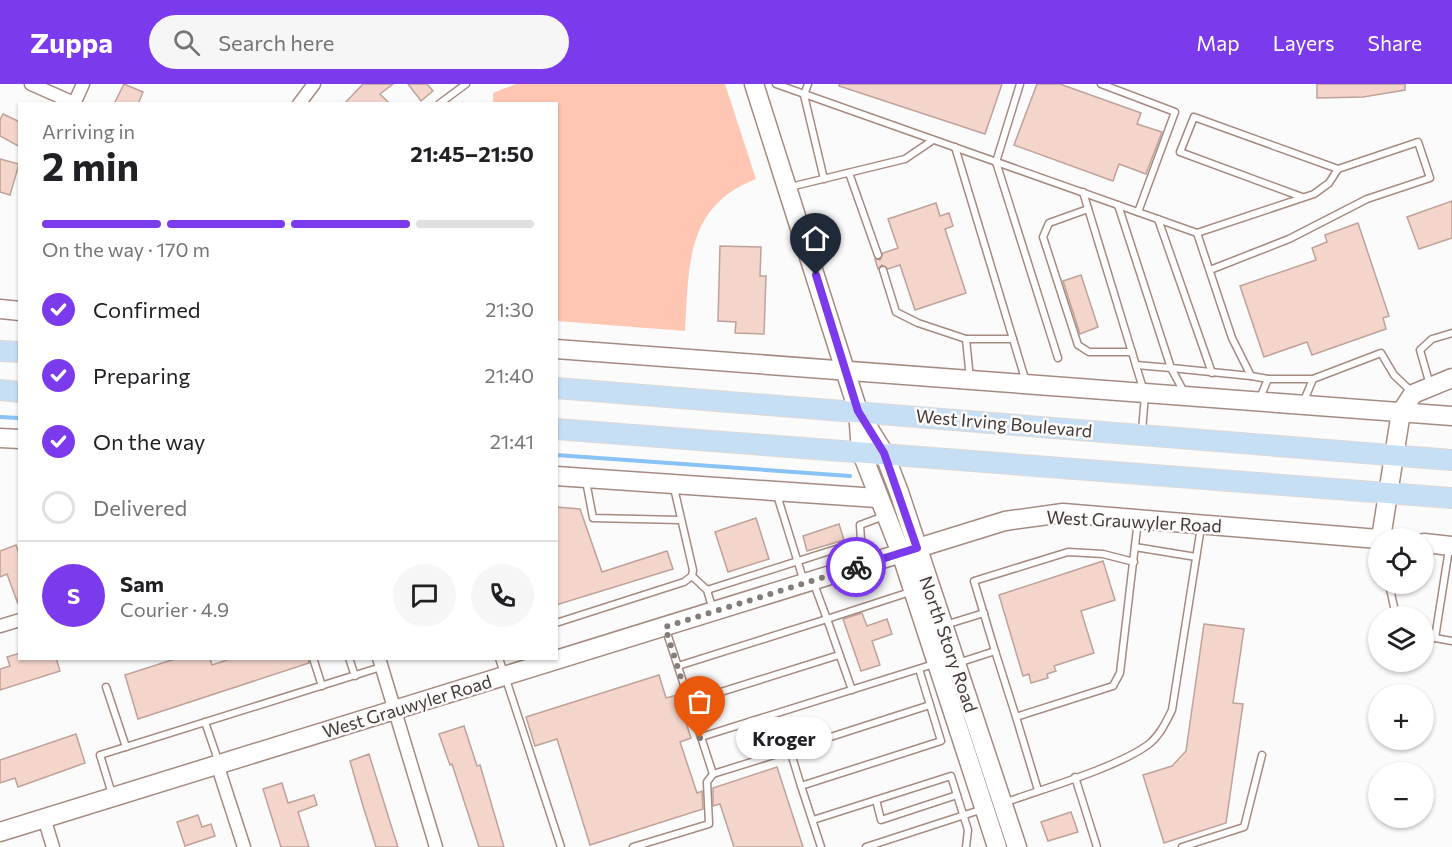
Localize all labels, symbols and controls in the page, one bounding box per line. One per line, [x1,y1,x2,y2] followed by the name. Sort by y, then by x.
[149,15,569,69] search box
[30,25,113,59] text: Zuppa
[170,26,203,59] icon: search
[218,29,334,56] text: Search here
[1196,30,1240,55] text: Map
[1273,30,1335,55] text: Layers
[1368,30,1422,55] text: Share
[42,119,135,143] text: Arriving in
[410,140,534,167] text: 21:45–21:50
[42,141,139,189] text: 2 min
[790,213,841,275] pin
[799,222,832,255] icon: home
[42,237,210,261] text: On the way · 170 m
[42,293,75,326] icon: check
[93,296,200,323] text: Confirmed
[485,297,534,321] text: 21:30
[42,359,75,392] icon: check
[93,362,190,389] text: Preparing
[485,363,534,387] text: 21:40
[915,404,1093,442] street label: West Irving Boulevard
[42,425,75,458] icon: check
[93,428,205,455] text: On the way
[490,429,534,453] text: 21:41
[93,494,187,521] text: Delivered
[1046,505,1222,537] street label: West Grauwyler Road
[1368,528,1434,828] map controls
[1368,528,1434,594] button: locate
[826,537,886,597] courier
[840,551,873,584] icon: bike
[393,564,456,627] button: chat
[471,564,534,627] button: phone
[120,570,164,597] text: Sam
[915,573,983,715] street label: North Story Road
[67,582,80,609] text: S
[120,597,229,621] text: Courier · 4.9
[1368,606,1434,672] button: layers
[320,670,494,742] street label: West Grauwyler Road
[674,676,725,738] pin
[1368,684,1434,750] button: +
[683,685,716,718] icon: bag
[736,717,832,759] callout: Kroger
[752,726,816,750] text: Kroger
[1368,762,1434,828] button: −

